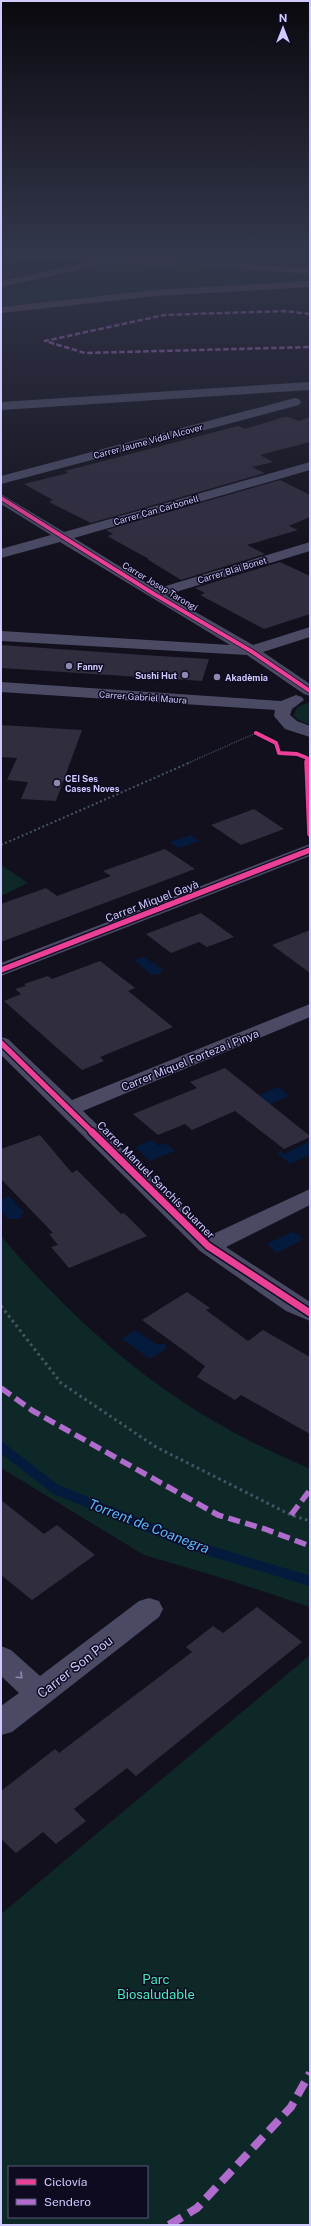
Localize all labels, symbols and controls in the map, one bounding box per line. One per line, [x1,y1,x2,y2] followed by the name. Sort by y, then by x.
[263,8,303,48] north arrow
[279,12,287,24] text: N
[92,421,204,461] street label: Carrer Jaume Vidal Alcover
[112,493,200,527] street label: Carrer Can Carbonell
[196,554,268,586] street label: Carrer Blai Bonet
[120,559,200,613] street label: Carrer Josep Tarongí
[64,661,74,671] marker: Fanny
[77,661,103,672] place label: Fanny
[135,670,177,681] place label: Sushi Hut
[180,670,190,680] marker: Sushi Hut
[212,672,222,682] marker: Akadèmia
[225,672,268,683] place label: Akadèmia
[99,688,187,706] street label: Carrer Gabriel Maura
[65,773,120,794] place label: CEI Ses Cases Noves
[52,778,62,788] marker: CEI Ses Cases Noves
[104,878,200,924] street label: Carrer Miquel Gayà
[120,1027,260,1093] street label: Carrer Miquel Forteza i Pinya
[95,1119,217,1241] street label: Carrer Manuel Sanchís Guarner
[86,1496,212,1556] water label: Torrent de Coanegra
[34,1633,116,1701] street label: Carrer Son Pou
[15,1671,23,1679] one-way arrow
[117,1972,195,2002] park label: Parc Biosaludable
[8,2166,148,2218] legend
[44,2175,87,2189] text: Ciclovía
[44,2195,91,2209] text: Sendero

